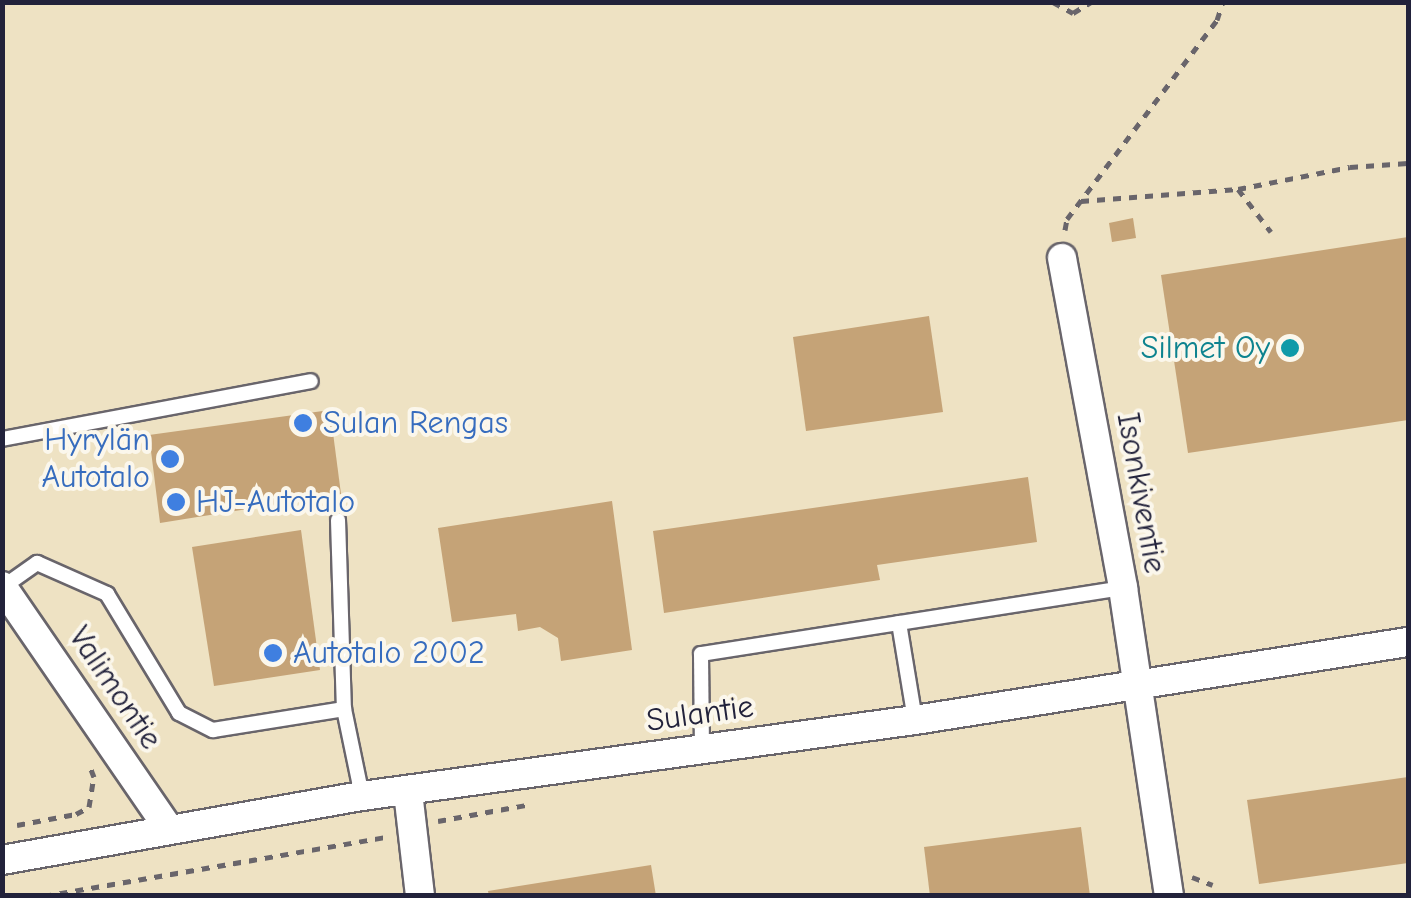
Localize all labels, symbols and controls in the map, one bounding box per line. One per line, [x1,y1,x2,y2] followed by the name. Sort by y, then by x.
[1141,329,1270,367] place label: Silmet Oy
[1279,337,1301,359] marker: Silmet Oy
[323,404,508,442] place label: Sulan Rengas
[1108,410,1174,576] street label: Isonkiventie
[292,412,314,434] marker: Sulan Rengas
[42,422,150,497] place label: Hyrylän Autotalo
[159,448,181,470] marker: Hyrylän Autotalo
[196,483,355,521] place label: HJ-Autotalo
[165,491,187,513] marker: HJ-Autotalo
[60,619,170,757] street label: Valimontie
[293,634,485,672] place label: Autotalo 2002
[262,642,284,664] marker: Autotalo 2002
[644,687,756,741] street label: Sulantie

